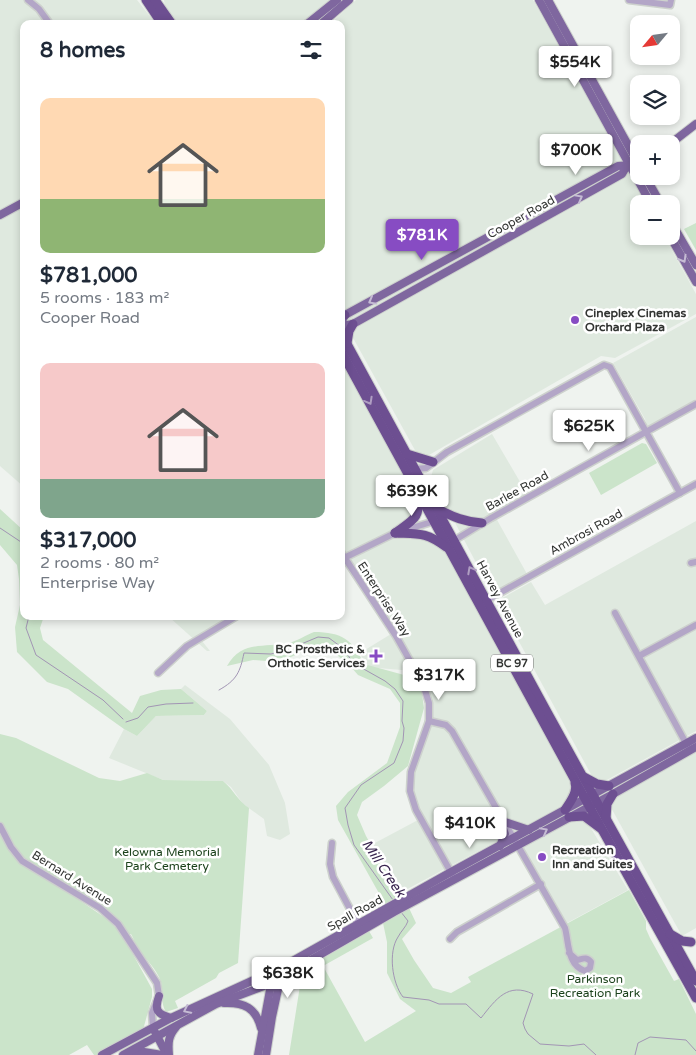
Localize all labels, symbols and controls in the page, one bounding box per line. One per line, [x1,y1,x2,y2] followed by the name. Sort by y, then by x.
[630,15,680,65] north arrow
[630,15,680,245] map controls
[297,36,325,64] icon: filters
[40,38,125,63] text: 8 homes
[540,46,610,88] pin: $554K
[550,52,600,72] text: $554K
[630,75,680,125] button: layers
[138,130,228,220] icon: home
[541,134,611,176] pin: $700K
[630,135,680,185] button: +
[551,140,601,160] text: $700K
[485,193,557,241] street label: Cooper Road
[573,194,582,204] one-way arrow
[630,195,680,245] button: −
[387,218,457,261] pin: $781K
[397,225,447,245] text: $781K
[676,254,686,263] one-way arrow
[40,263,138,288] text: $781,000
[40,288,169,308] text: 5 rooms · 183 m²
[368,295,377,305] one-way arrow
[585,306,687,334] place label: Cineplex Cinemas Orchard Plaza
[40,308,140,328] text: Cooper Road
[569,314,581,326] marker: Cineplex Cinemas Orchard Plaza
[138,395,228,485] icon: home
[363,396,373,405] one-way arrow
[554,410,624,452] pin: $625K
[564,416,614,436] text: $625K
[483,468,551,514] street label: Barlee Road
[377,474,447,517] pin: $639K
[387,481,437,501] text: $639K
[547,506,625,558] street label: Ambrosi Road
[40,528,136,553] text: $317,000
[40,553,159,573] text: 2 rooms · 80 m²
[474,558,526,640] street label: Harvey Avenue
[355,559,414,639] street label: Enterprise Way
[467,566,477,575] one-way arrow
[40,573,155,593] text: Enterprise Way
[268,642,365,670] place label: BC Prosthetic & Orthotic Services
[369,649,383,663] marker: BC Prosthetic & Orthotic Services
[491,654,533,671] road number: BC 97
[404,658,474,701] pin: $317K
[414,665,464,685] text: $317K
[435,806,505,849] pin: $410K
[445,813,495,833] text: $410K
[538,827,547,837] one-way arrow
[358,836,410,901] water label: Mill Creek
[552,843,633,871] place label: Recreation Inn and Suites
[114,845,220,873] park label: Kelowna Memorial Park Cemetery
[29,848,115,908] street label: Bernard Avenue
[536,851,548,863] marker: Recreation Inn and Suites
[325,892,385,934] street label: Spall Road
[253,956,323,999] pin: $638K
[263,963,313,983] text: $638K
[550,972,641,1000] park label: Parkinson Recreation Park
[184,1004,193,1014] one-way arrow

